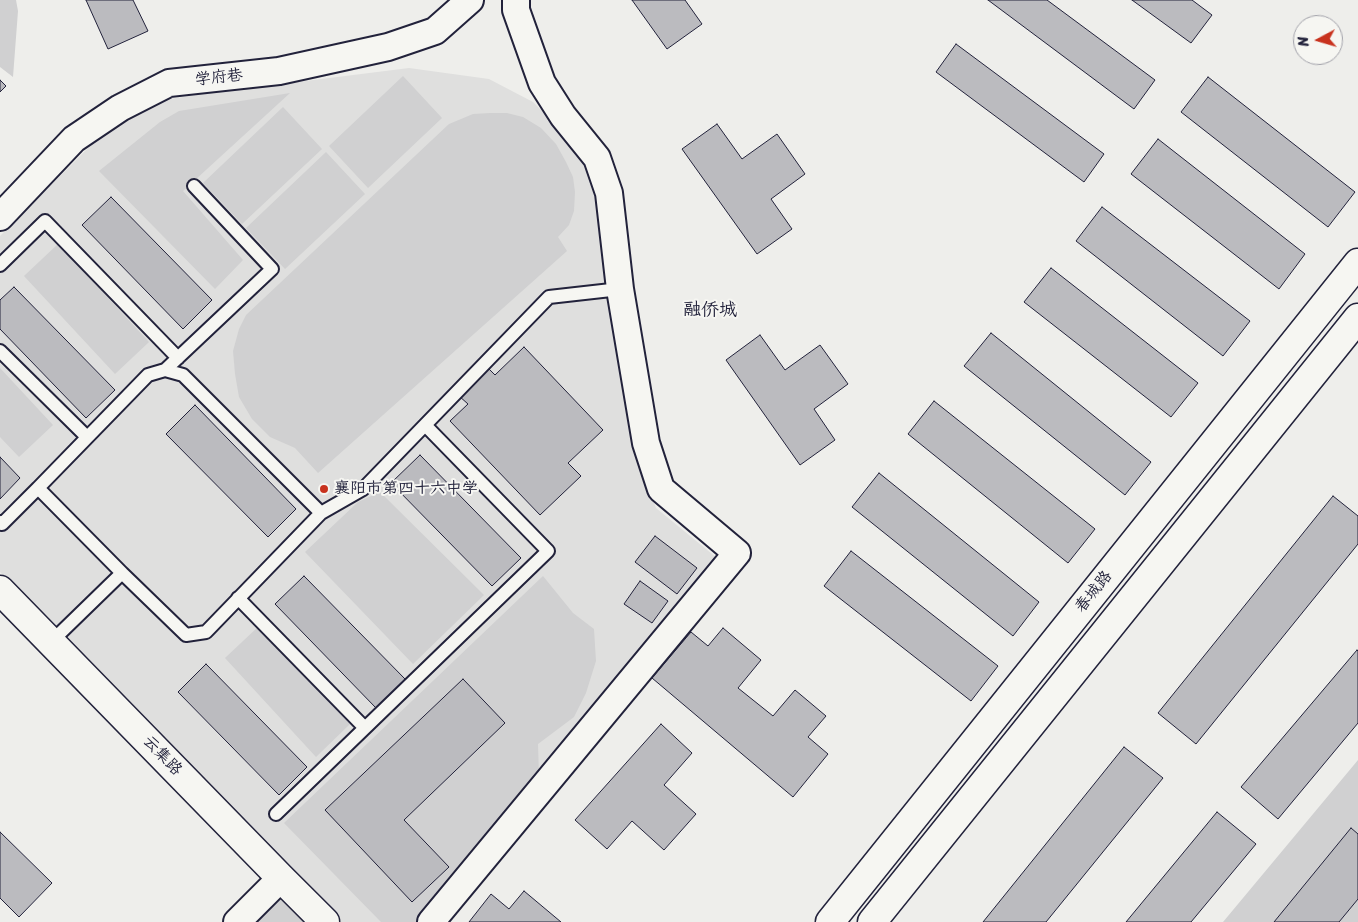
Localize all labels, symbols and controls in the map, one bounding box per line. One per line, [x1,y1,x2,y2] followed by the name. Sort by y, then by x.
[1293,15,1343,65] north arrow
[1291,35,1317,48] text: N
[194,66,244,90] street label: 学府巷
[683,299,737,321] district label: 融侨城
[334,479,478,499] place label: 襄阳市第四十六中学
[318,483,330,495] marker: 襄阳市第四十六中学
[1071,567,1117,617] street label: 春城路
[138,732,186,780] street label: 云集路

